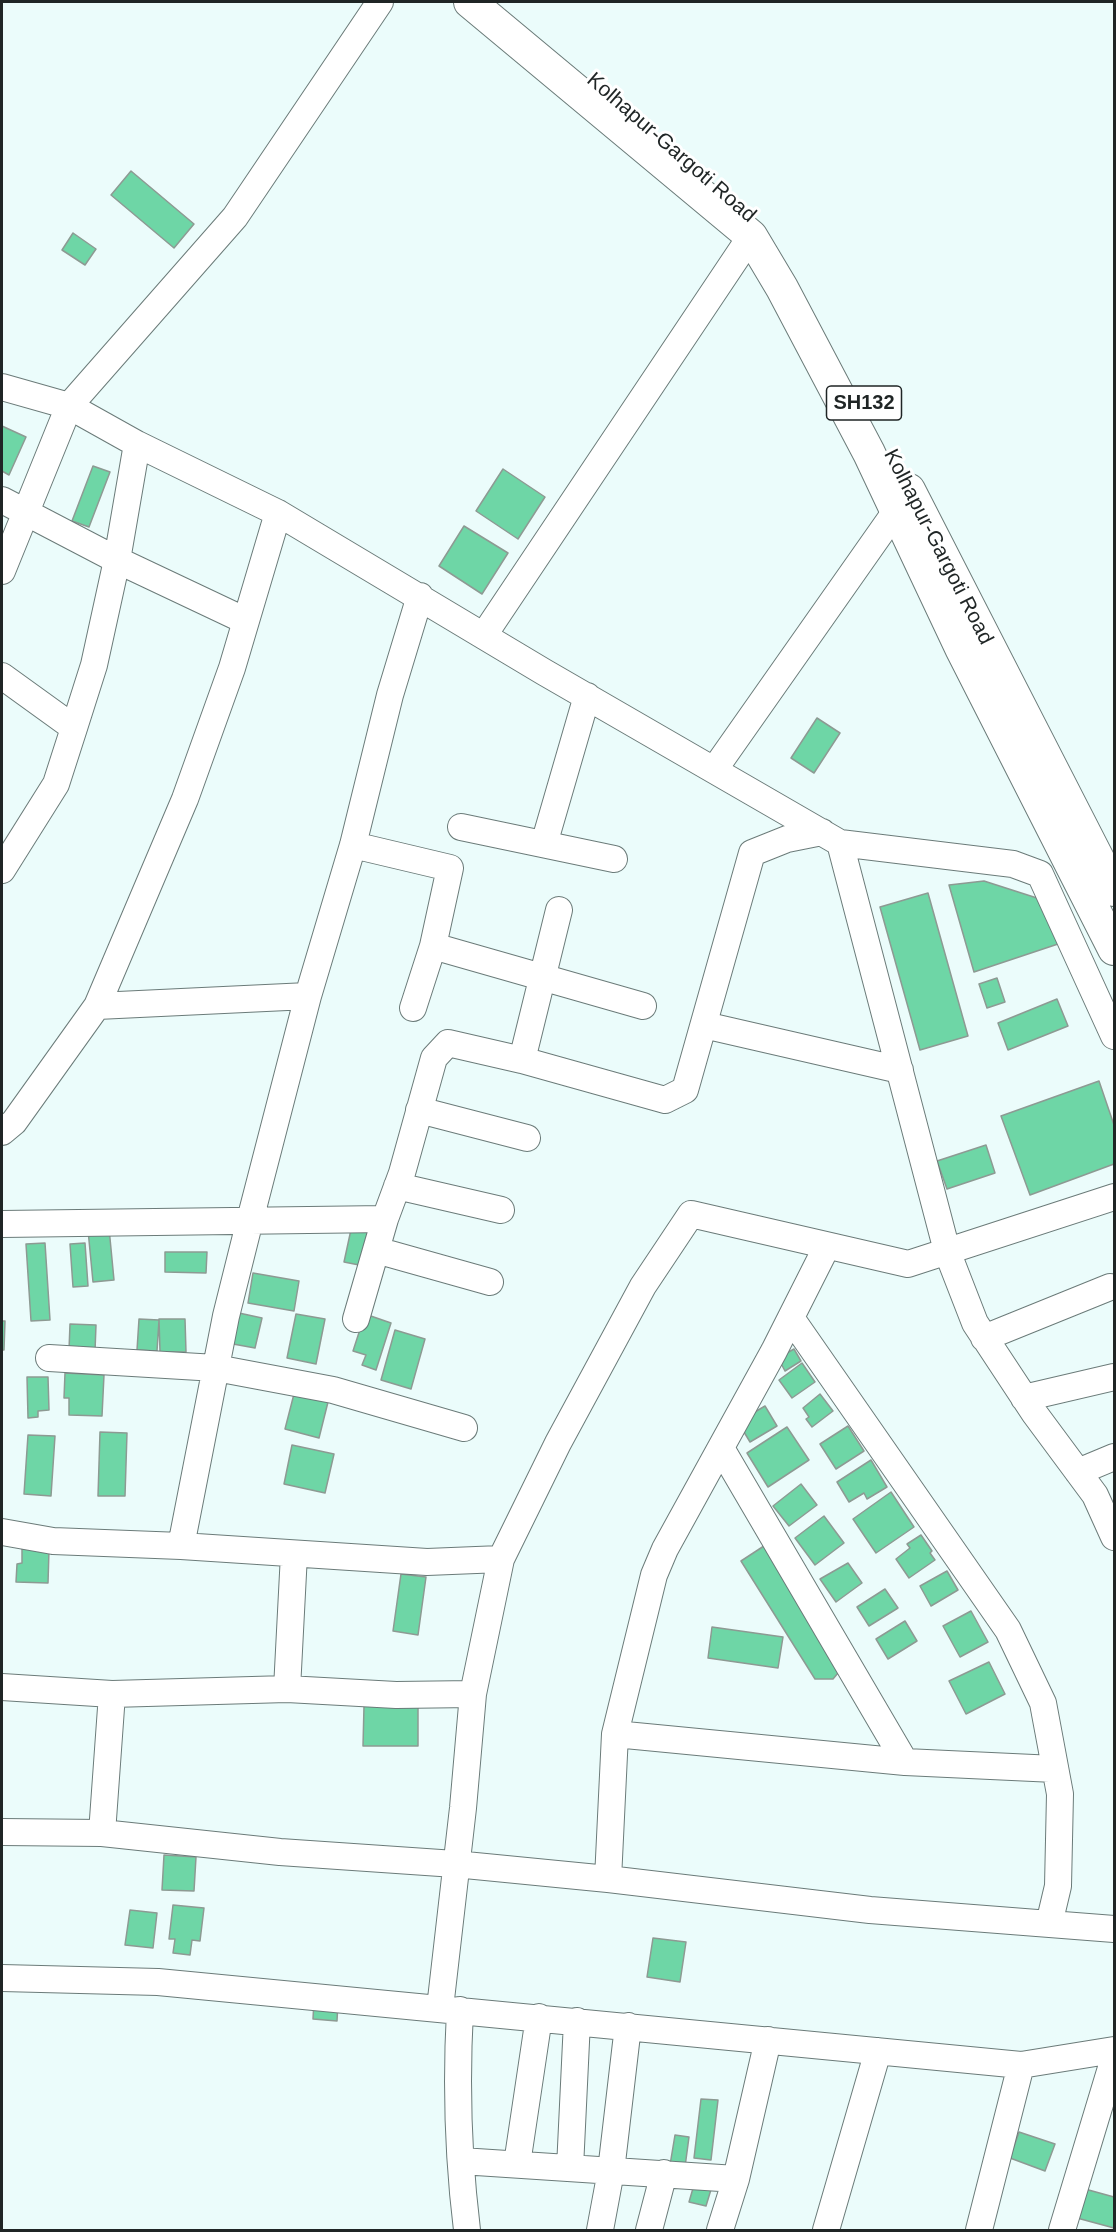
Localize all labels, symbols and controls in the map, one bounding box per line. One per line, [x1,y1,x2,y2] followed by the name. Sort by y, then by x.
[581,68,761,228] street label: Kolhapur-Gargoti Road
[826,386,902,420] road number: SH132
[878,445,998,649] street label: Kolhapur-Gargoti Road

